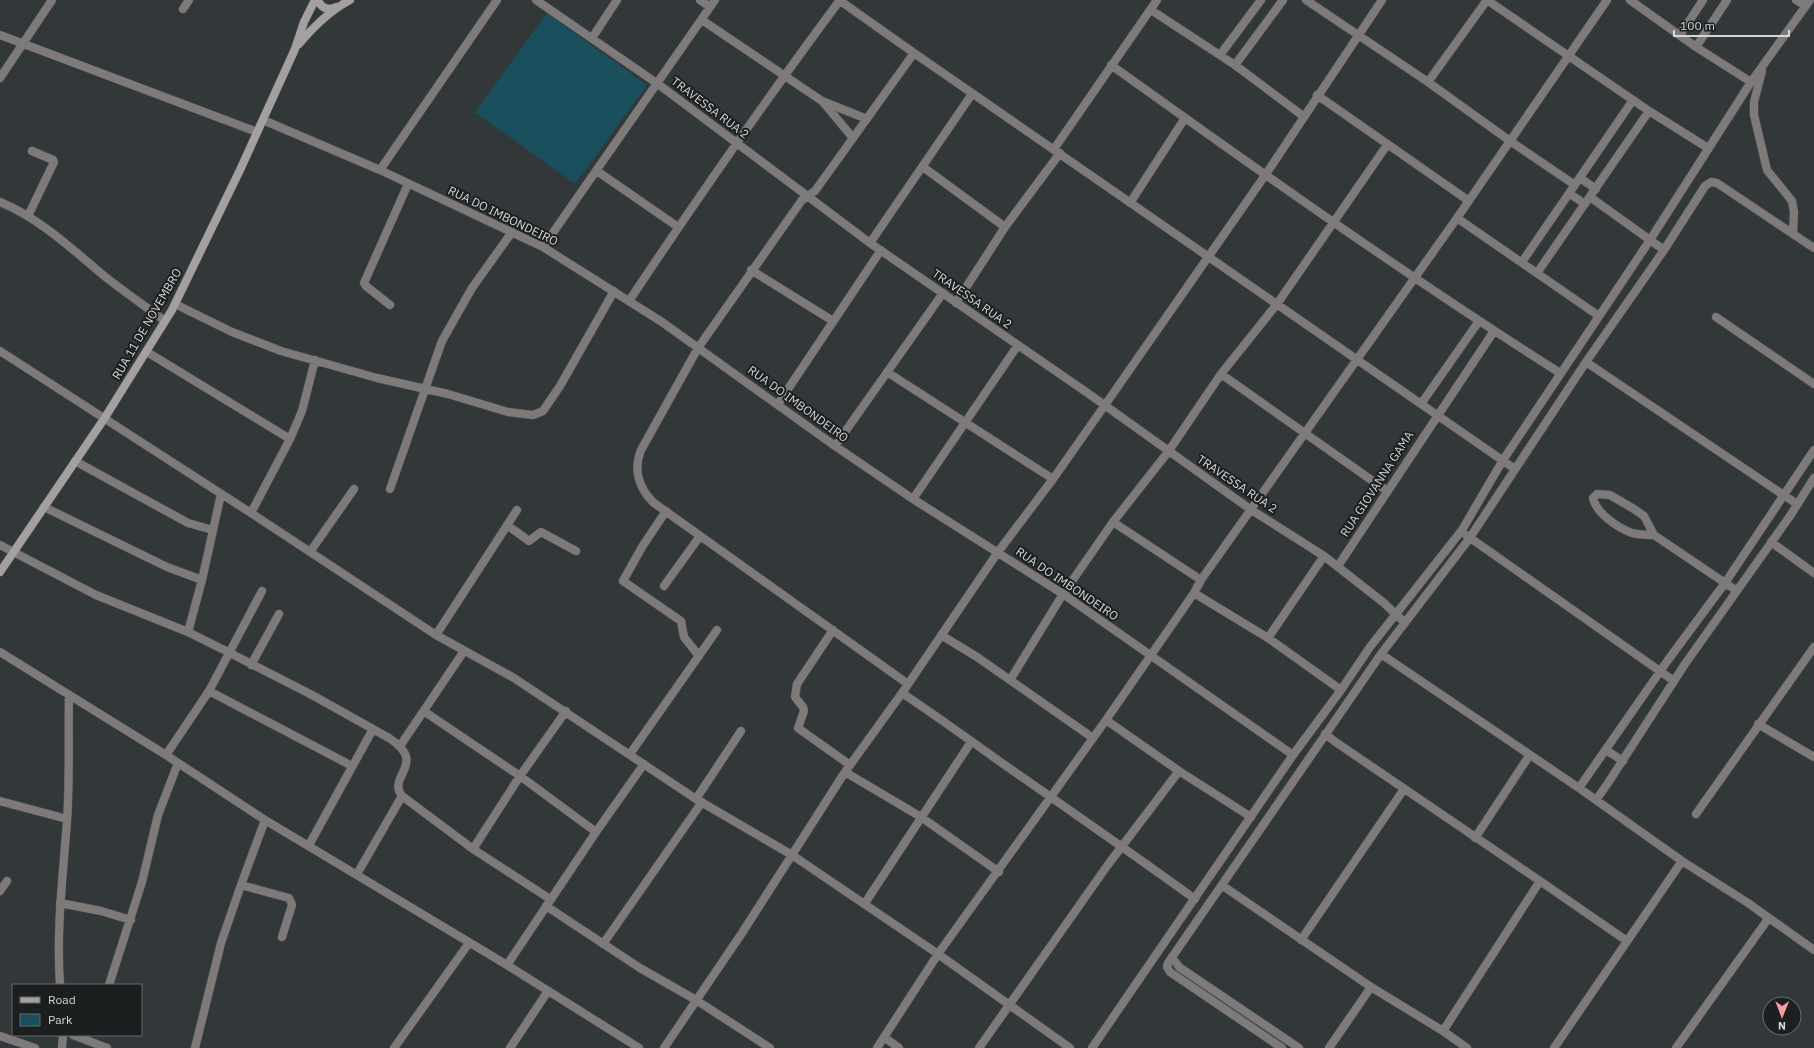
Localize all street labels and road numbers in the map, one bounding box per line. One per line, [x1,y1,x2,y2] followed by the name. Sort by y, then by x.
[668,73,752,142] street label: TRAVESSA RUA 2
[446,182,561,249] street label: RUA DO IMBONDEIRO
[109,265,185,382] street label: RUA 11 DE NOVEMBRO
[930,266,1015,332] street label: TRAVESSA RUA 2
[745,362,852,445] street label: RUA DO IMBONDEIRO
[1337,428,1417,539] street label: RUA GIOVANNA GAMA
[1194,451,1280,516] street label: TRAVESSA RUA 2
[1013,544,1122,624] street label: RUA DO IMBONDEIRO

